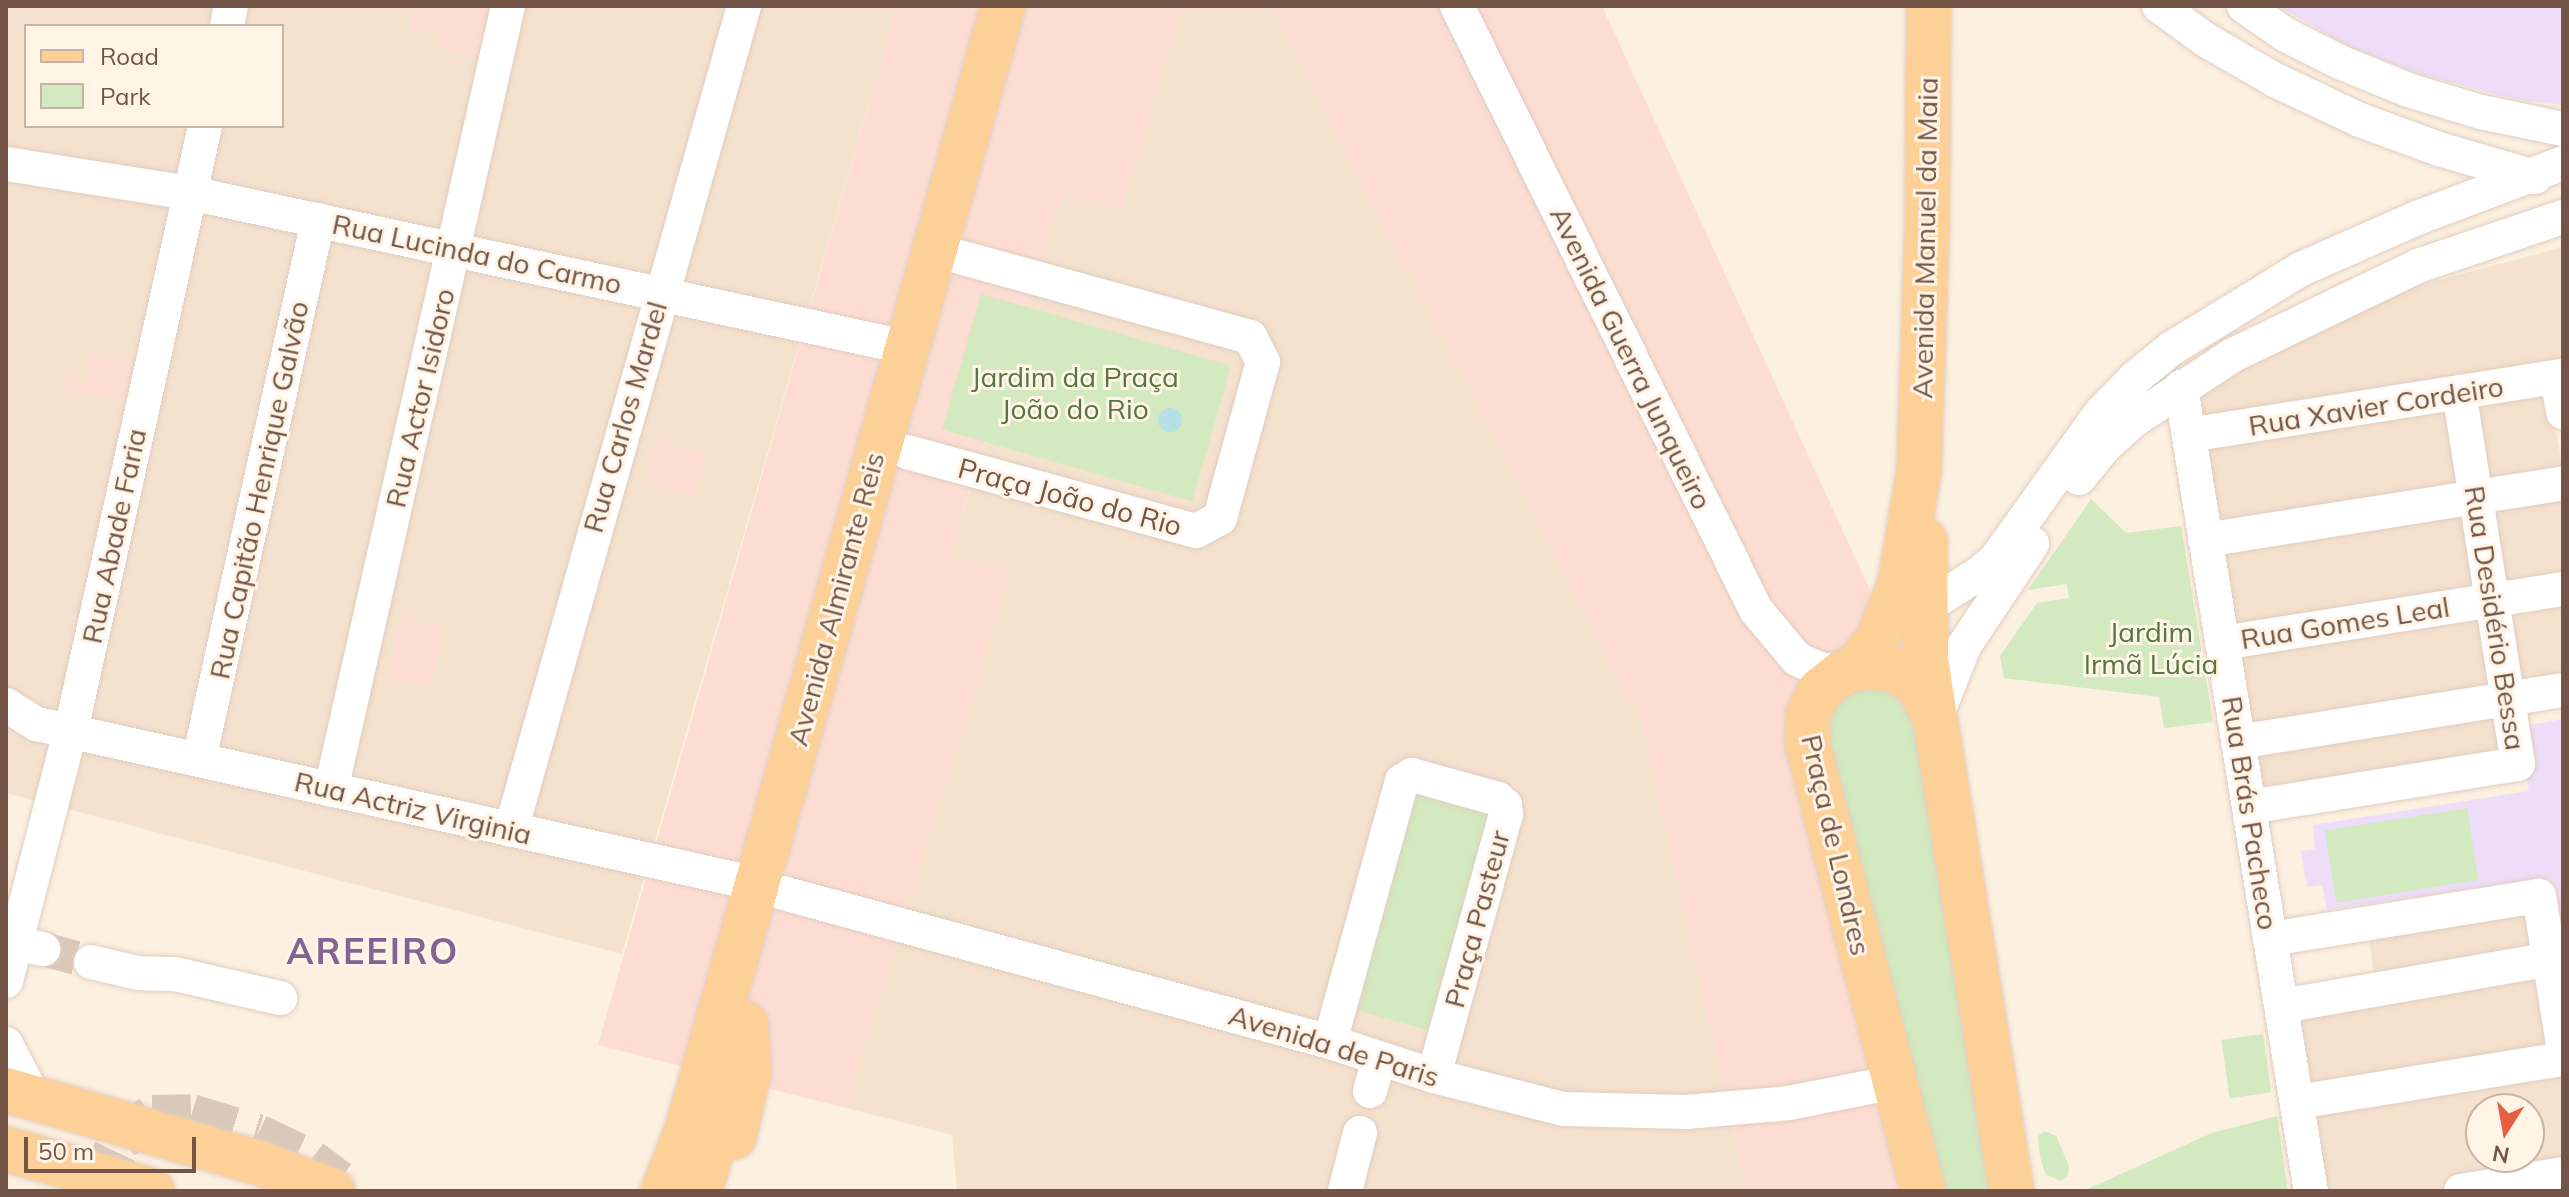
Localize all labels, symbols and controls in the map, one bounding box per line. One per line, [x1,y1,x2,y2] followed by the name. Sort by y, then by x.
[24,24,284,128] legend
[100,41,159,71] text: Road
[1905,77,1945,399] street label: Avenida Manuel da Maia
[100,81,151,111] text: Park
[1543,201,1719,515] street label: Avenida Guerra Junqueiro
[329,207,625,301] street label: Rua Lucinda do Carmo
[378,285,462,511] street label: Rua Actor Isidoro
[202,298,316,682] street label: Rua Capitão Henrique Galvão
[576,298,674,536] street label: Rua Carlos Mardel
[971,360,1179,426] park label: Jardim da Praça João do Rio
[2246,369,2506,443] street label: Rua Xavier Cordeiro
[75,426,153,646] street label: Rua Abade Faria
[781,449,891,749] street label: Avenida Almirante Reis
[955,451,1185,543] street label: Praça João do Rio
[2457,483,2533,753] street label: Rua Desidério Bessa
[2238,590,2452,656] street label: Rua Gomes Leal
[2084,615,2218,681] park label: Jardim Irmã Lúcia
[2215,694,2285,932] street label: Rua Brás Pacheco
[1794,731,1878,959] street label: Praça de Londres
[291,764,535,852] street label: Rua Actriz Virginia
[1437,827,1517,1011] street label: Praça Pasteur
[287,929,459,973] district label: AREEIRO
[1225,998,1443,1094] street label: Avenida de Paris
[2465,1093,2545,1173] north arrow
[28,1121,200,1171] scale bar
[38,1136,94,1166] text: 50 m
[2490,1139,2512,1170] text: N

